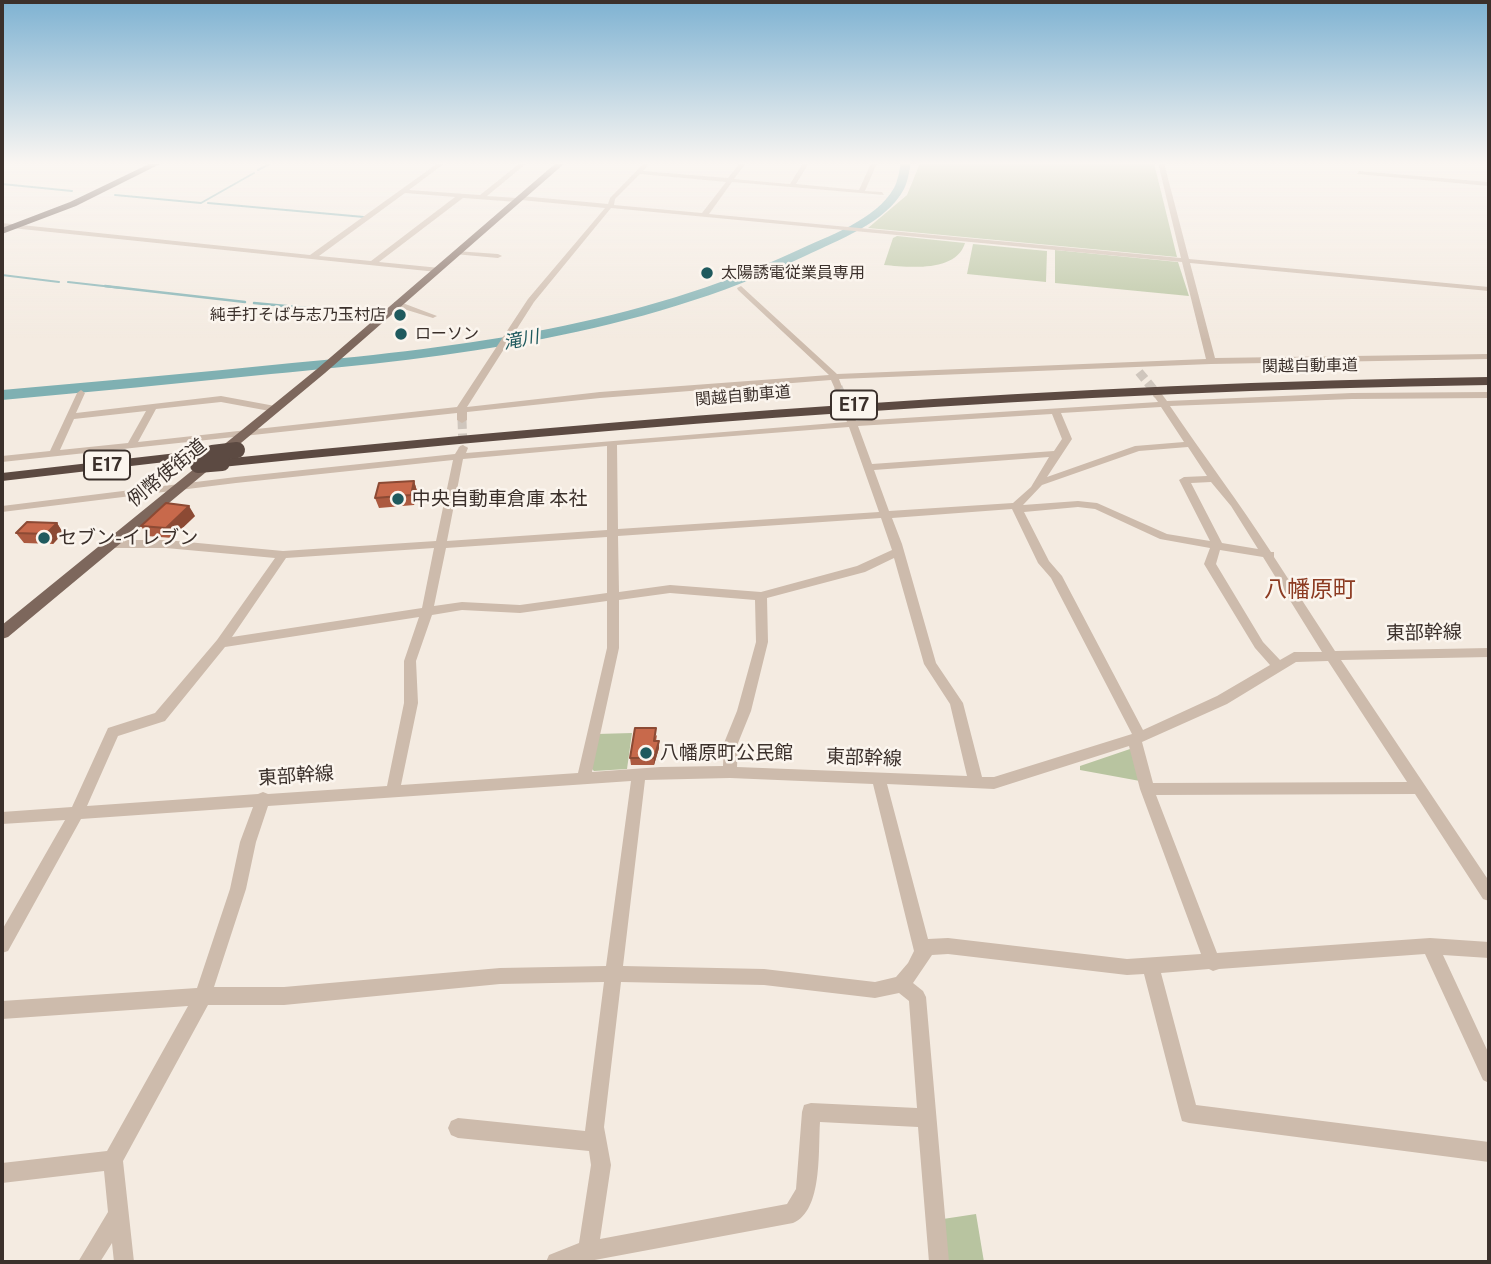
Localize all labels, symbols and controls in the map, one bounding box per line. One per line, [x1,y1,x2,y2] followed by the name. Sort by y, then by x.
[721,263,865,283] place label: 太陽誘電従業員専用
[699,265,715,281] marker: 太陽誘電従業員専用
[210,305,386,325] place label: 純手打そば与志乃玉村店
[392,307,408,323] marker: 純手打そば与志乃玉村店
[415,324,479,344] place label: ローソン
[393,326,409,342] marker: ローソン
[501,326,541,354] water label: 滝川
[1262,356,1358,376] street label: 関越自動車道
[694,382,792,410] street label: 関越自動車道
[831,390,877,419] road number: E17
[123,434,211,512] street label: 例幣使街道
[84,450,130,480] road number: E17
[412,488,588,510] place label: 中央自動車倉庫 本社
[390,491,406,507] marker: 中央自動車倉庫 本社
[58,527,198,549] place label: セブン-イレブン
[36,530,52,546] marker: セブン-イレブン
[1264,576,1356,604] district label: 八幡原町
[1386,621,1462,645] street label: 東部幹線
[660,742,793,764] place label: 八幡原町公民館
[638,745,654,761] marker: 八幡原町公民館
[826,745,902,771] street label: 東部幹線
[257,762,335,790] street label: 東部幹線

